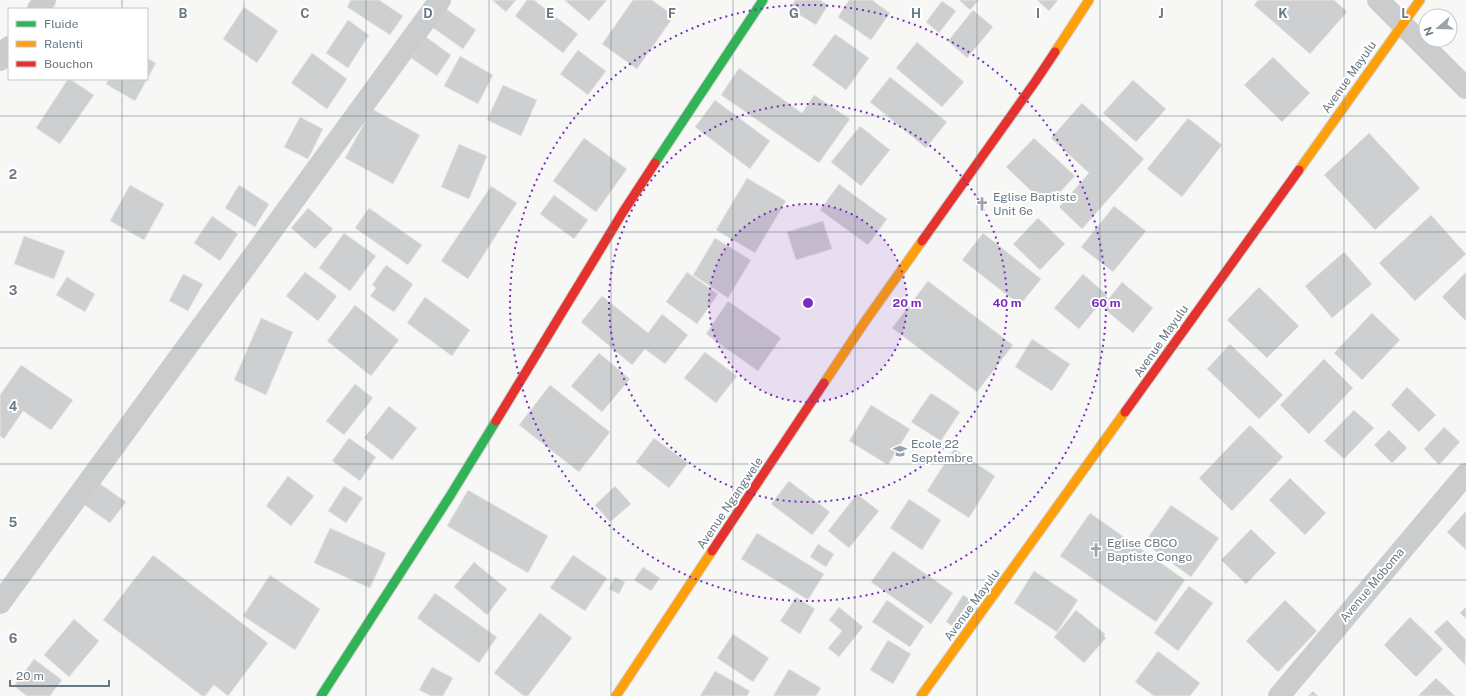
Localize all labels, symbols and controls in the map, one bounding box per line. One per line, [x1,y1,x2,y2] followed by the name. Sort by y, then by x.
[179,6,188,21] text: B
[300,6,310,21] text: C
[423,6,433,21] text: D
[546,6,554,21] text: E
[668,6,676,21] text: F
[789,6,799,21] text: G
[911,6,921,21] text: H
[1036,6,1040,21] text: I
[1158,6,1164,21] text: J
[1278,6,1288,21] text: K
[1401,6,1409,21] text: L
[8,8,148,80] legend
[1418,8,1458,48] north arrow
[44,17,79,31] text: Fluide
[1421,25,1436,38] text: N
[44,37,83,51] text: Ralenti
[1319,38,1379,116] street label: Avenue Mayulu
[44,57,93,71] text: Bouchon
[9,167,17,182] text: 2
[993,190,1077,218] place label: Eglise Baptiste Unit 6e
[974,196,990,212] church icon: Eglise Baptiste Unit 6e
[9,283,18,298] text: 3
[801,296,815,310] centre of rings
[893,296,922,310] text: 20 m
[992,296,1022,310] text: 40 m
[1091,296,1121,310] text: 60 m
[1131,302,1191,380] street label: Avenue Mayulu
[9,399,18,414] text: 4
[911,437,973,465] place label: Ecole 22 Septembre
[892,443,908,459] school or university icon: Ecole 22 Septembre
[694,454,766,551] street label: Avenue Ngangwele
[9,515,18,530] text: 5
[1107,536,1192,564] place label: Eglise CBCO Baptiste Congo
[1088,542,1104,558] church icon: Eglise CBCO Baptiste Congo
[1337,545,1407,625] street label: Avenue Moboma
[941,567,1003,643] street label: Avenue Mayulu
[9,631,18,646] text: 6
[10,662,109,688] scale bar
[16,669,44,683] text: 20 m

